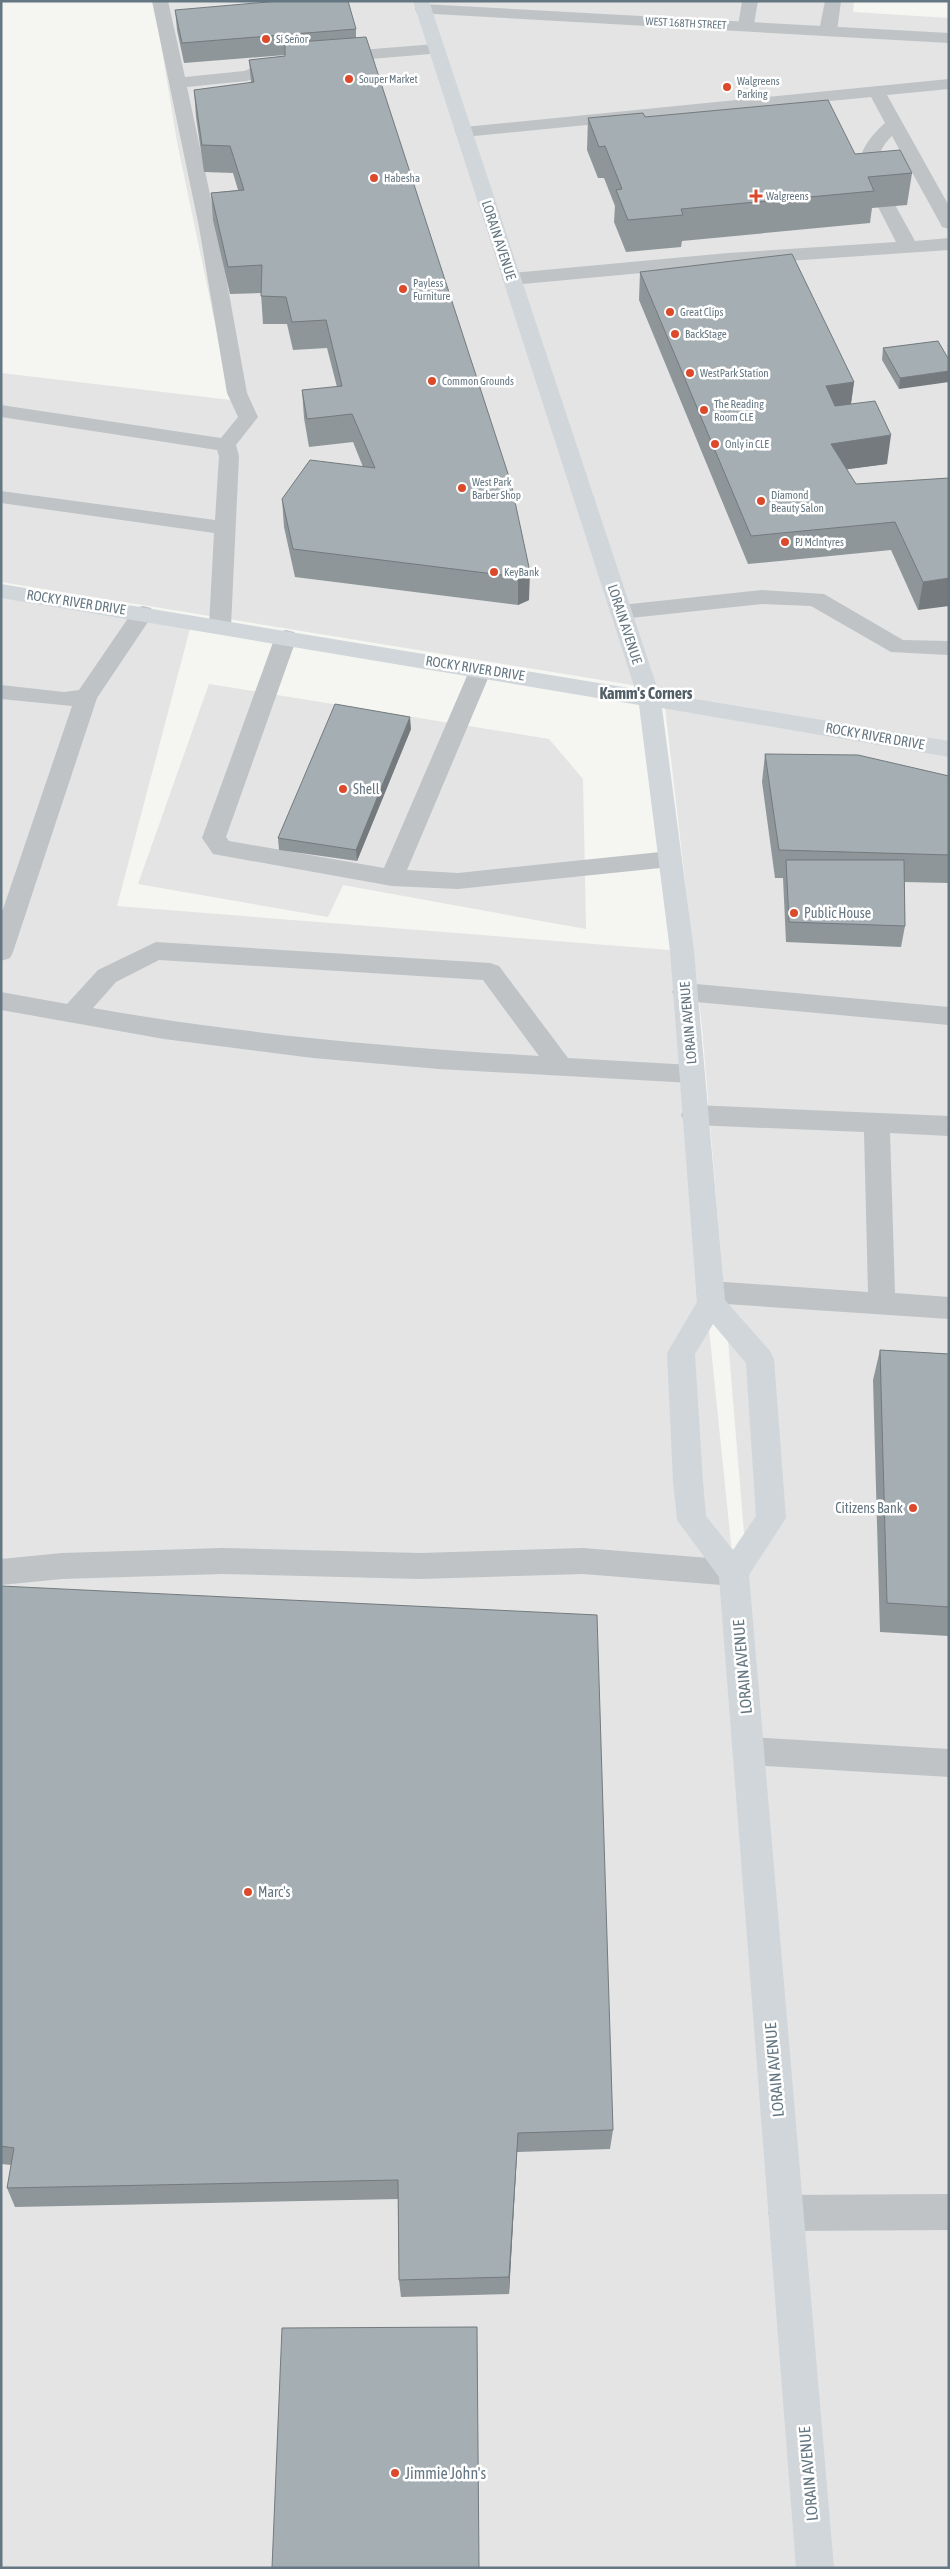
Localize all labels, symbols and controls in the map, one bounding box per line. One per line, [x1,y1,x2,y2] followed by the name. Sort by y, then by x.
[645,15,727,31] street label: WEST 168TH STREET
[260,33,272,45] marker: Si Señor
[276,33,309,45] place label: Si Señor
[343,73,355,85] marker: Souper Market
[359,73,418,85] place label: Souper Market
[737,75,780,100] place label: Walgreens Parking
[721,81,733,93] marker: Walgreens Parking
[368,172,380,184] marker: Habesha
[384,172,420,184] place label: Habesha
[750,190,762,202] marker: Walgreens
[766,190,809,202] place label: Walgreens
[479,198,519,282] street label: LORAIN AVENUE
[413,277,450,302] place label: Payless Furniture
[397,283,409,295] marker: Payless Furniture
[664,306,676,318] marker: Great Clips
[680,306,723,318] place label: Great Clips
[669,328,681,340] marker: BackStage
[685,328,727,340] place label: BackStage
[684,367,696,379] marker: WestPark Station
[700,367,769,379] place label: WestPark Station
[426,375,438,387] marker: Common Grounds
[442,375,514,387] place label: Common Grounds
[714,398,764,423] place label: The Reading Room CLE
[698,404,710,416] marker: The Reading Room CLE
[709,438,721,450] marker: Only in CLE
[725,438,769,450] place label: Only in CLE
[472,476,521,501] place label: West Park Barber Shop
[456,482,468,494] marker: West Park Barber Shop
[771,489,824,514] place label: Diamond Beauty Salon
[755,495,767,507] marker: Diamond Beauty Salon
[779,536,791,548] marker: PJ McIntyres
[795,536,844,548] place label: PJ McIntyres
[488,566,500,578] marker: KeyBank
[504,566,539,578] place label: KeyBank
[605,582,645,666] street label: LORAIN AVENUE
[25,586,127,618] street label: ROCKY RIVER DRIVE
[424,652,526,684] street label: ROCKY RIVER DRIVE
[600,684,693,702] district label: Kamm's Corners
[824,719,926,753] street label: ROCKY RIVER DRIVE
[353,781,380,797] place label: Shell
[337,783,349,795] marker: Shell
[804,905,871,921] place label: Public House
[788,907,800,919] marker: Public House
[676,981,700,1065] street label: LORAIN AVENUE
[835,1500,903,1516] place label: Citizens Bank
[907,1502,919,1514] marker: Citizens Bank
[729,1619,755,1715] street label: LORAIN AVENUE
[258,1884,290,1900] place label: Marc's
[242,1886,254,1898] marker: Marc's
[761,2022,787,2118] street label: LORAIN AVENUE
[795,2426,821,2522] street label: LORAIN AVENUE
[405,2464,486,2482] place label: Jimmie John's
[389,2467,401,2479] marker: Jimmie John's

